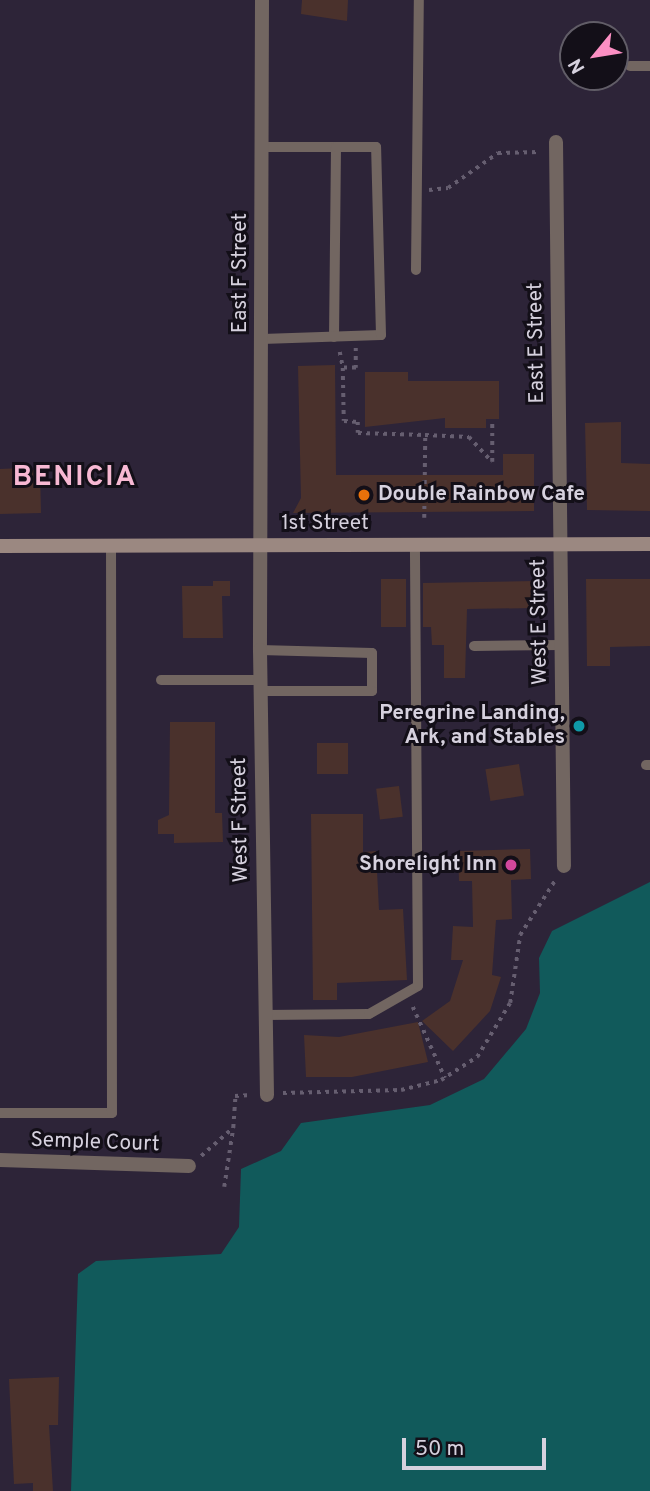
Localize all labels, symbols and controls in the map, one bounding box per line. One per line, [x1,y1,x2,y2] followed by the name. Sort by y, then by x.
[559,21,629,91] north arrow
[564,54,591,77] text: N
[228,213,254,333] street label: East F Street
[523,282,551,404] street label: East E Street
[14,461,136,495] district label: BENICIA
[378,482,585,508] place label: Double Rainbow Cafe
[356,487,372,503] marker: Double Rainbow Cafe
[281,511,369,537] street label: 1st Street
[526,559,554,685] street label: West E Street
[379,701,565,751] place label: Peregrine Landing, Ark, and Stables
[571,718,587,734] marker: Peregrine Landing, Ark, and Stables
[227,757,255,883] street label: West F Street
[359,852,497,878] place label: Shorelight Inn
[503,857,519,873] marker: Shorelight Inn
[30,1128,160,1158] street label: Semple Court
[405,1424,548,1468] scale bar
[415,1436,464,1463] text: 50 m

